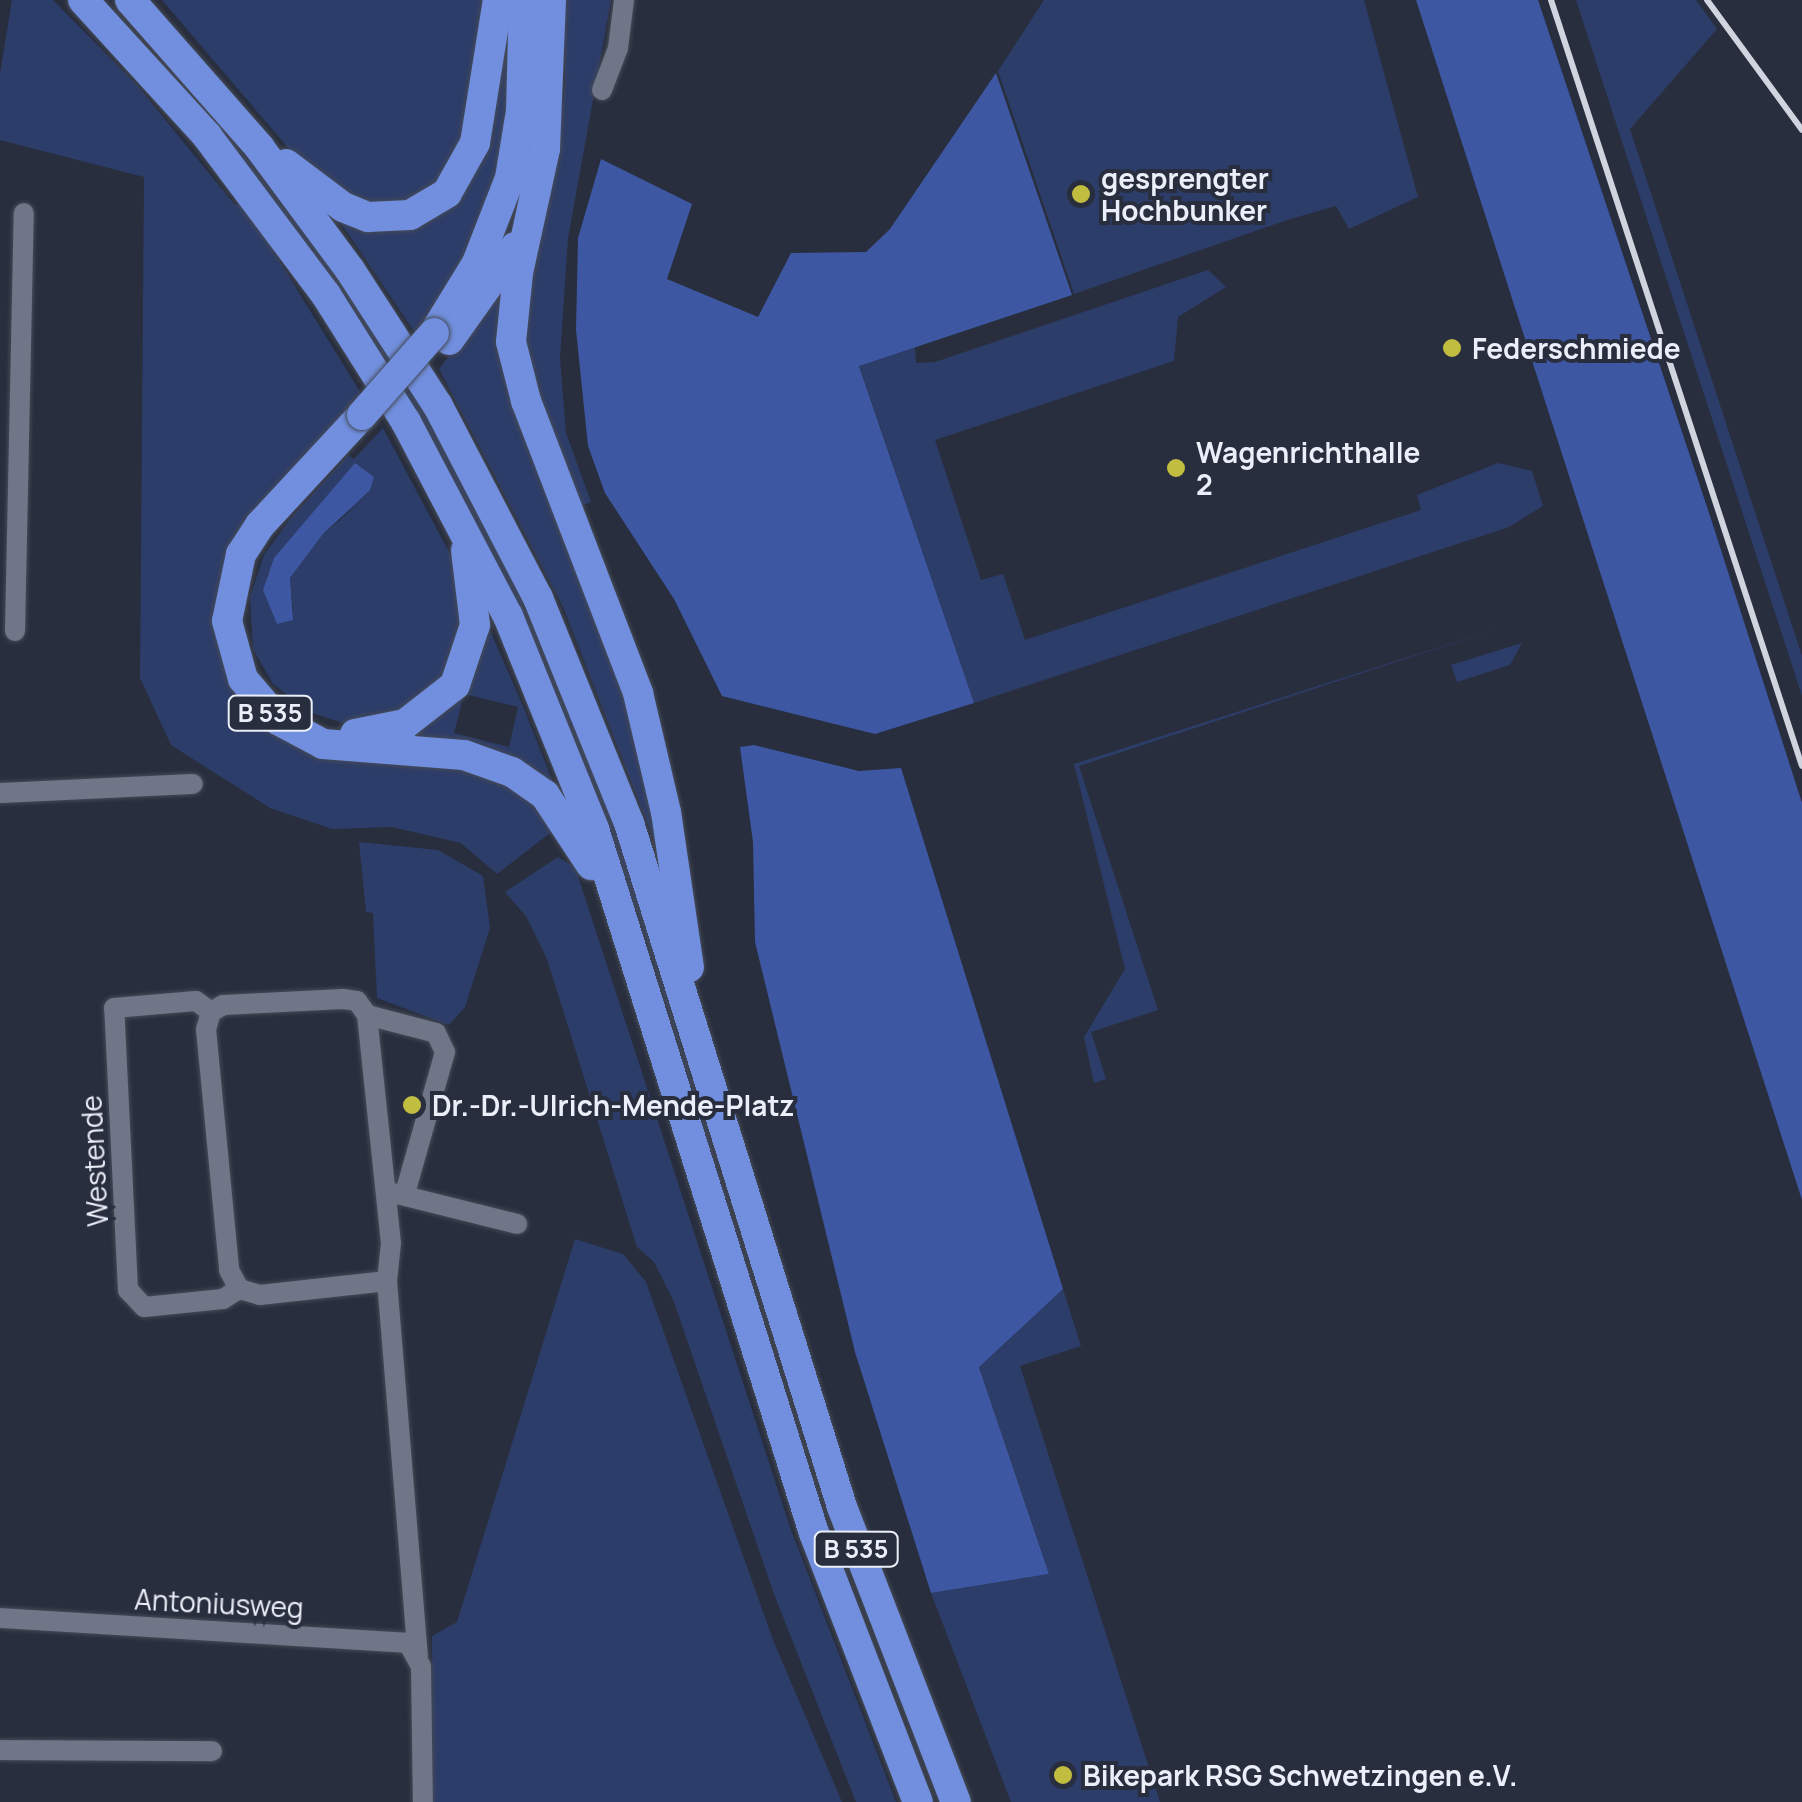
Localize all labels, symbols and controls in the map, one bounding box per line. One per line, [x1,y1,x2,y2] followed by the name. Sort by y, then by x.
[1101,161,1269,227] place label: gesprengter Hochbunker
[1070,183,1092,205] marker: gesprengter Hochbunker
[1472,331,1681,365] place label: Federschmiede
[1441,337,1463,359] marker: Federschmiede
[1196,435,1420,501] place label: Wagenrichthalle 2
[1165,457,1187,479] marker: Wagenrichthalle 2
[228,693,312,733] road number: B 535
[432,1088,795,1122] place label: Dr.-Dr.-Ulrich-Mende-Platz
[74,1094,114,1228] street label: Westende
[401,1094,423,1116] marker: Dr.-Dr.-Ulrich-Mende-Platz
[814,1529,898,1569] road number: B 535
[134,1582,304,1624] street label: Antoniusweg
[1083,1758,1518,1792] place label: Bikepark RSG Schwetzingen e.V.
[1052,1764,1074,1786] marker: Bikepark RSG Schwetzingen e.V.

